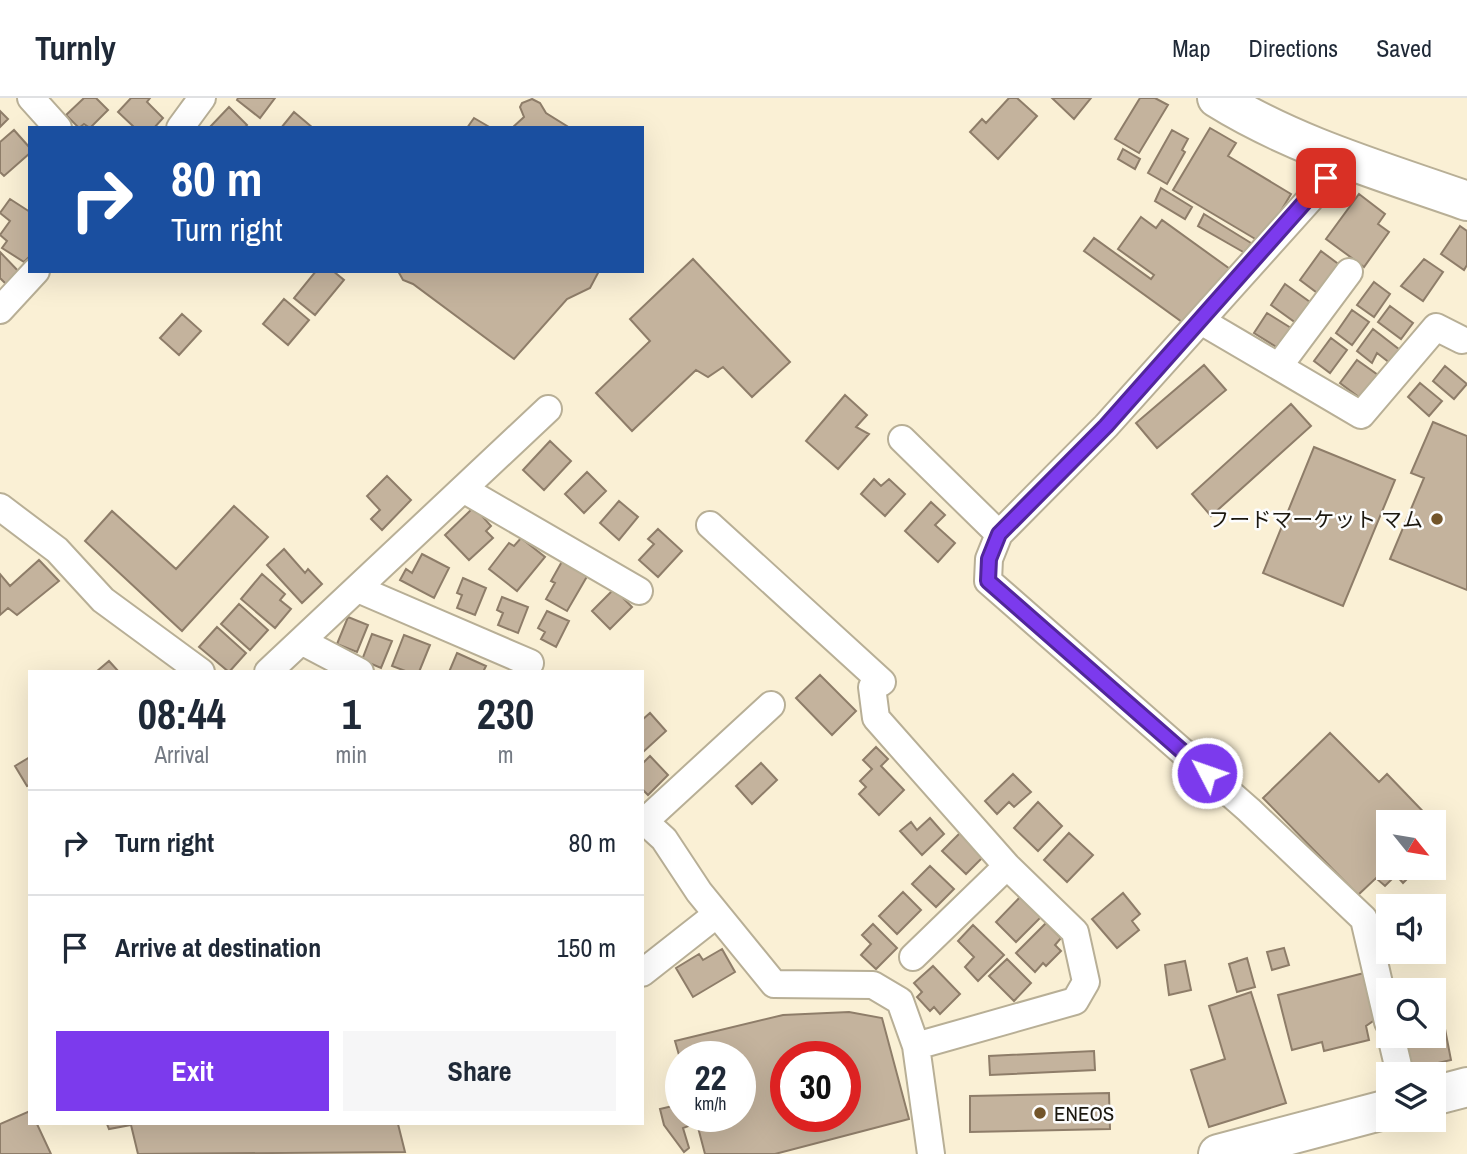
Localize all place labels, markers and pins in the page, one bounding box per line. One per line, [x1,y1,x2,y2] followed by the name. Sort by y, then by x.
[1296,148,1356,208] pin
[1208,505,1423,534] place label: フードマーケット マム
[1429,511,1445,527] marker: フードマーケット マム
[1054,1099,1114,1128] place label: ENEOS
[1032,1105,1048,1121] marker: ENEOS

